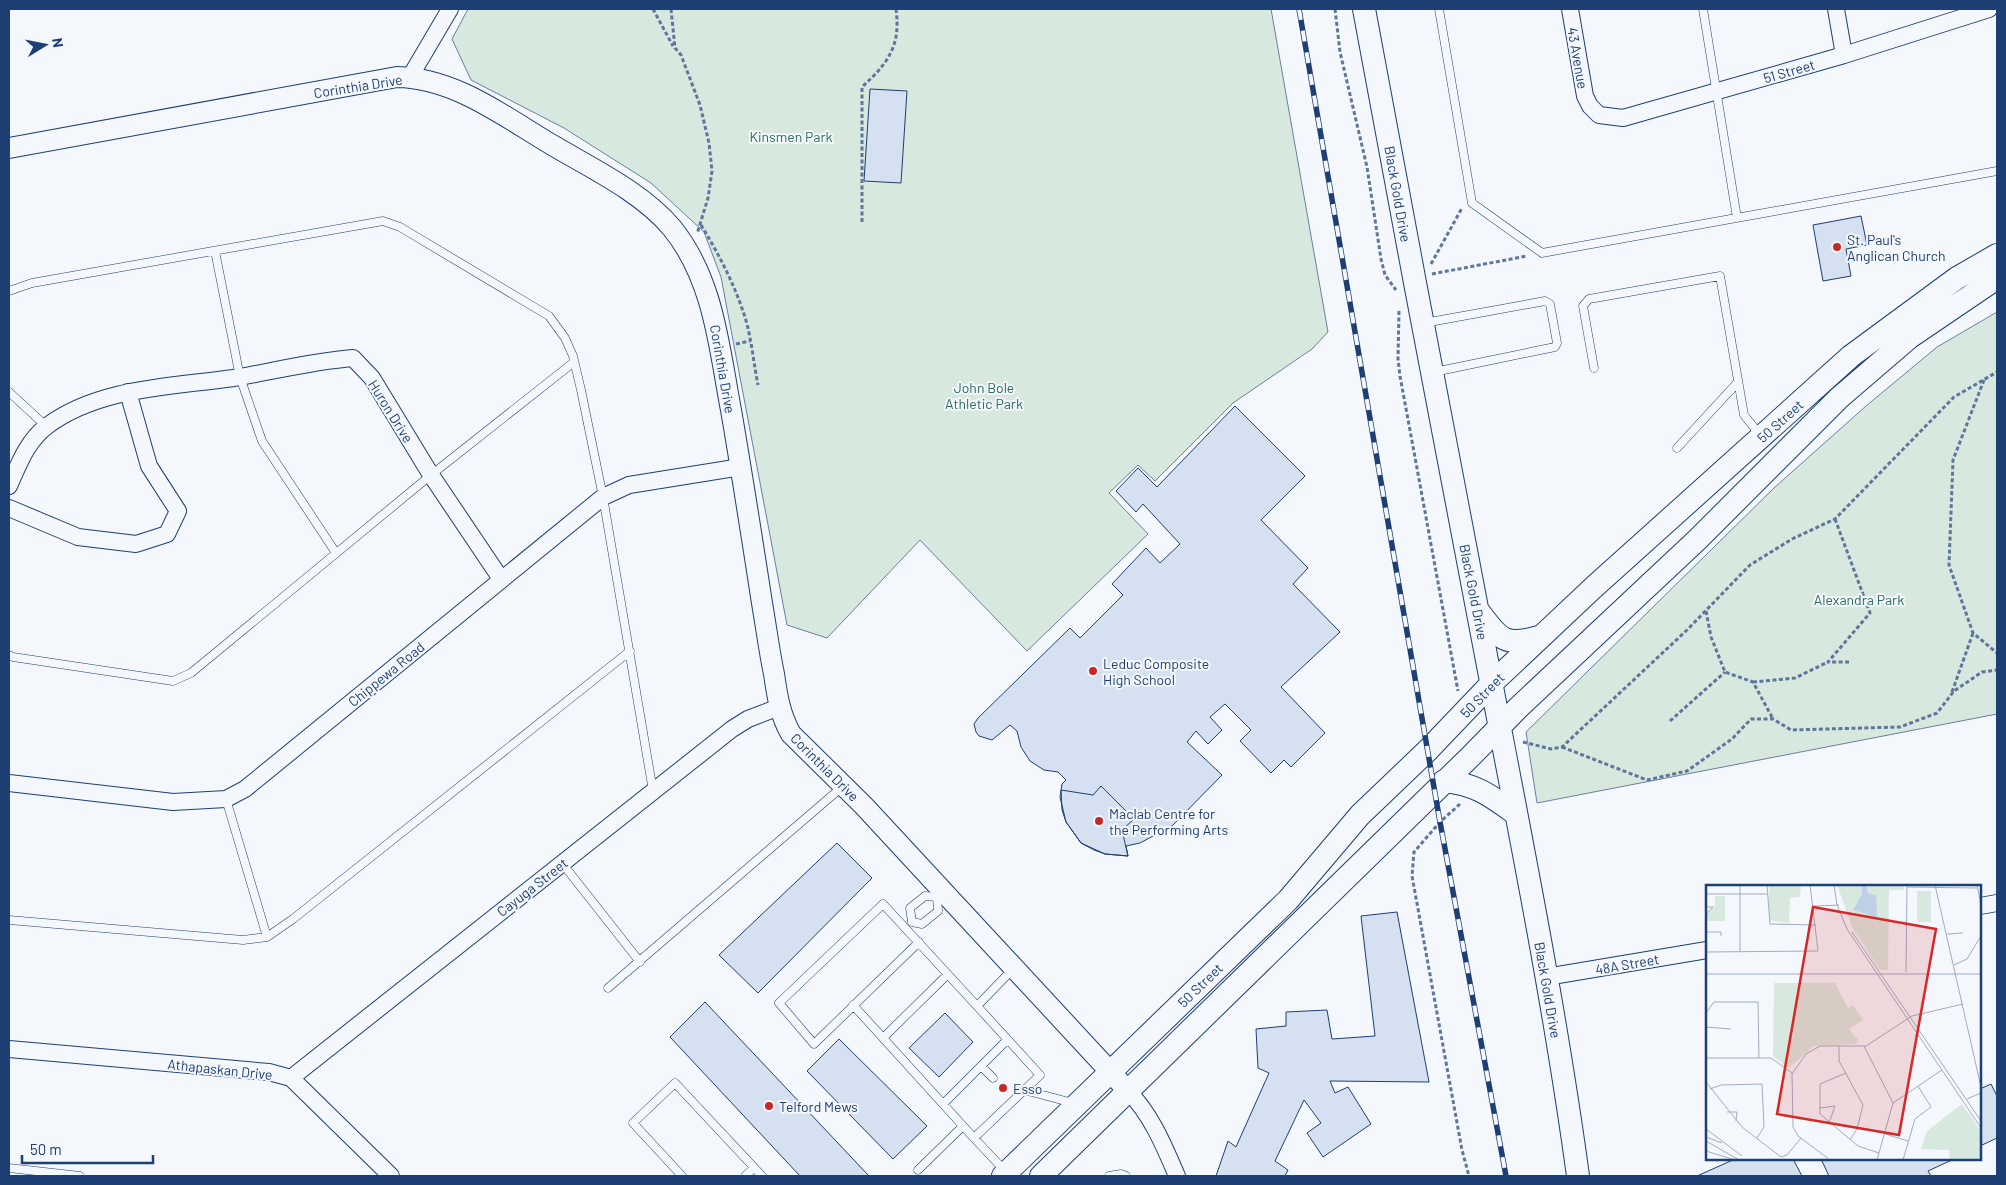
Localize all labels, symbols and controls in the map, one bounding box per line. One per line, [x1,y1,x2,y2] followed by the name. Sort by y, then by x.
[20,20,70,70] north arrow
[1564,26,1592,90] street label: 43 Avenue
[49,37,67,49] text: N
[1761,56,1817,86] street label: 51 Street
[312,71,404,101] street label: Corinthia Drive
[749,128,833,145] park label: Kinsmen Park
[1381,145,1415,243] street label: Black Gold Drive
[1847,231,1946,264] place label: St. Paul's Anglican Church
[1831,241,1843,253] marker: St. Paul's Anglican Church
[707,323,739,415] street label: Corinthia Drive
[365,376,417,446] street label: Huron Drive
[945,379,1023,412] park label: John Bole Athletic Park
[1753,396,1807,446] street label: 50 Street
[1456,543,1492,641] street label: Black Gold Drive
[1814,591,1904,608] park label: Alexandra Park
[344,638,428,710] street label: Chippewa Road
[1103,655,1209,688] place label: Leduc Composite High School
[1087,665,1099,677] marker: Leduc Composite High School
[1456,669,1508,721] street label: 50 Street
[787,729,863,805] street label: Corinthia Drive
[1109,805,1229,838] place label: Maclab Centre for the Performing Arts
[1093,815,1105,827] marker: Maclab Centre for the Performing Arts
[493,854,571,920] street label: Cayuga Street
[1706,885,1981,1160] inset map
[1531,941,1565,1039] street label: Black Gold Drive
[1594,950,1660,978] street label: 48A Street
[1174,959,1226,1011] street label: 50 Street
[167,1055,273,1083] street label: Athapaskan Drive
[1013,1080,1042,1097] place label: Esso
[997,1082,1009,1094] marker: Esso
[779,1098,858,1115] place label: Telford Mews
[763,1100,775,1112] marker: Telford Mews
[22,1132,154,1164] scale bar
[30,1140,62,1158] text: 50 m

